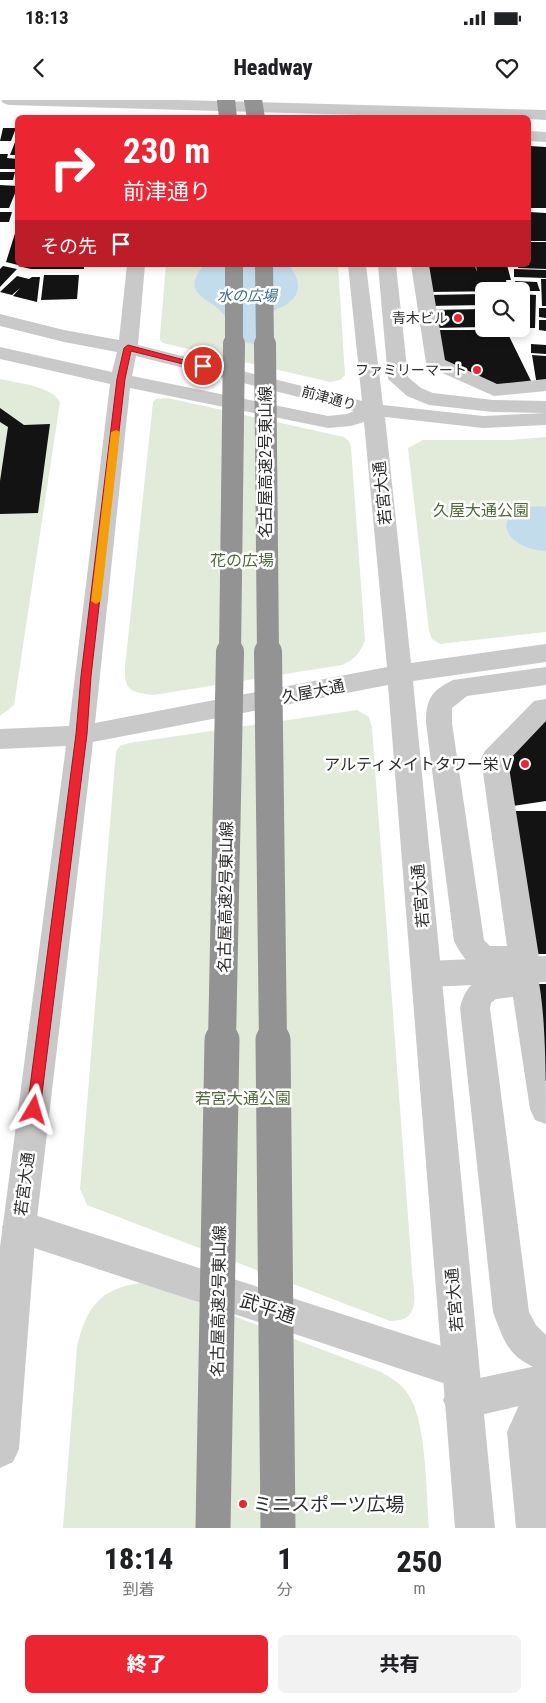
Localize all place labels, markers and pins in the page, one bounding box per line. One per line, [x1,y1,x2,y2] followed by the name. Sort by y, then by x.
[392,310,448,326] place label: 青木ビル
[452,312,464,324] marker: 青木ビル
[182,345,224,387] pin
[355,362,467,378] place label: ファミリーマート
[471,364,483,376] marker: ファミリーマート
[324,755,515,774] place label: アルティメイトタワー栄Ⅴ
[519,758,531,770] marker: アルティメイトタワー栄Ⅴ
[253,1493,405,1516] place label: ミニスポーツ広場
[237,1498,249,1510] marker: ミニスポーツ広場

